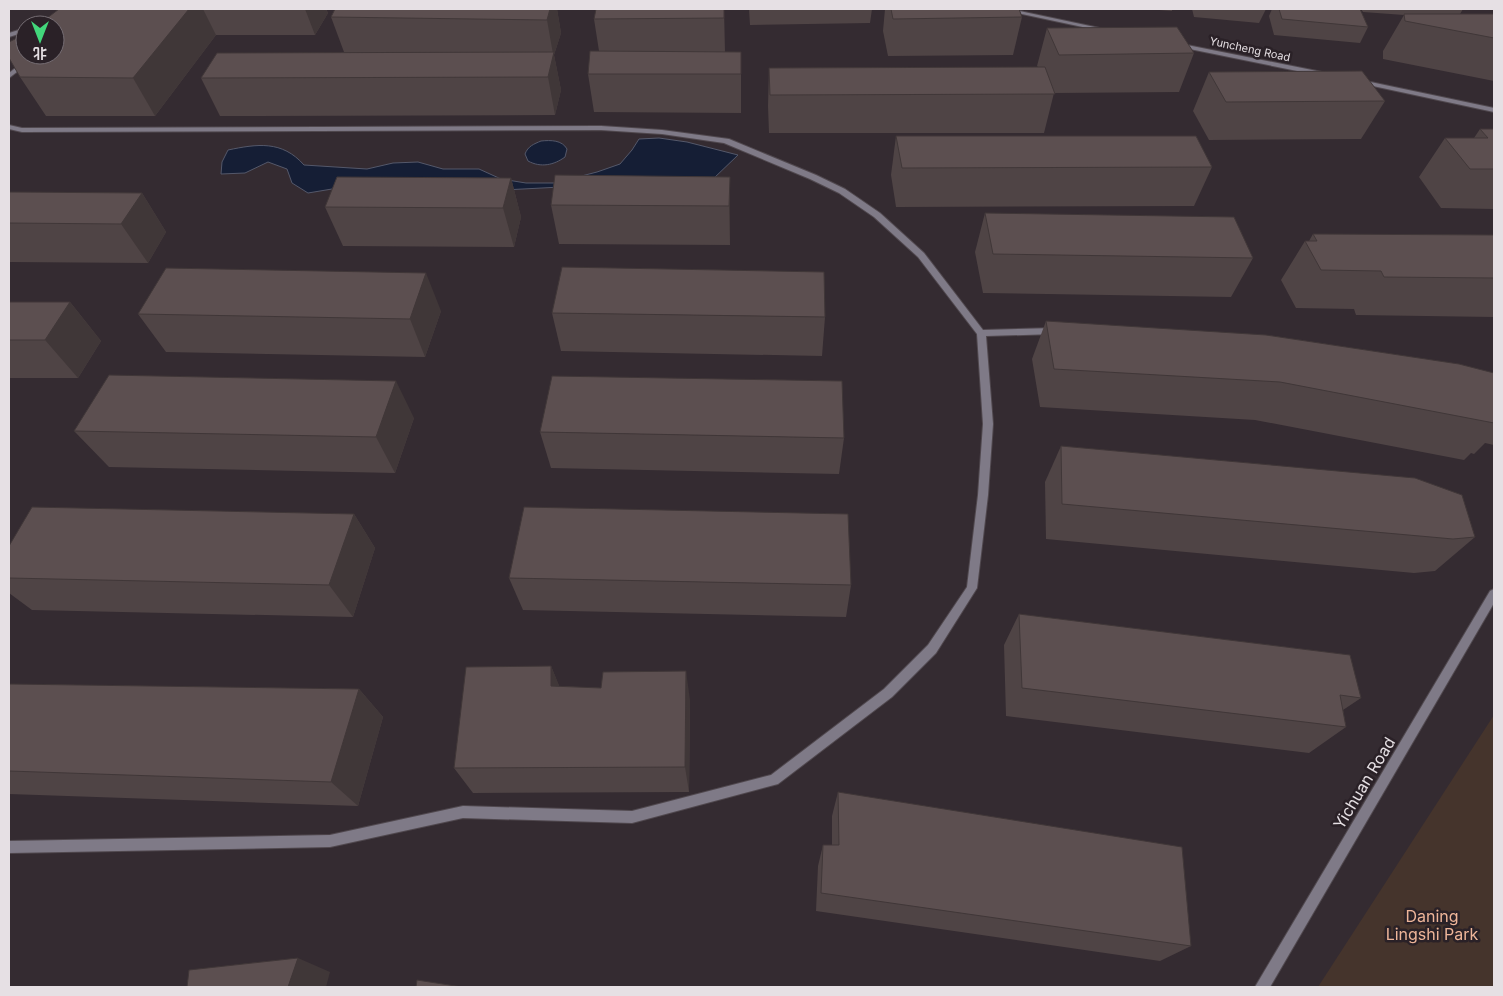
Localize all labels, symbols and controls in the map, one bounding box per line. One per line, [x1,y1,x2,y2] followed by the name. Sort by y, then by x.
[15,15,65,65] north arrow
[1208,34,1292,64] street label: Yuncheng Road
[33,45,47,62] text: 北
[1329,733,1399,833] street label: Yichuan Road
[1386,906,1479,944] park label: Daning Lingshi Park

